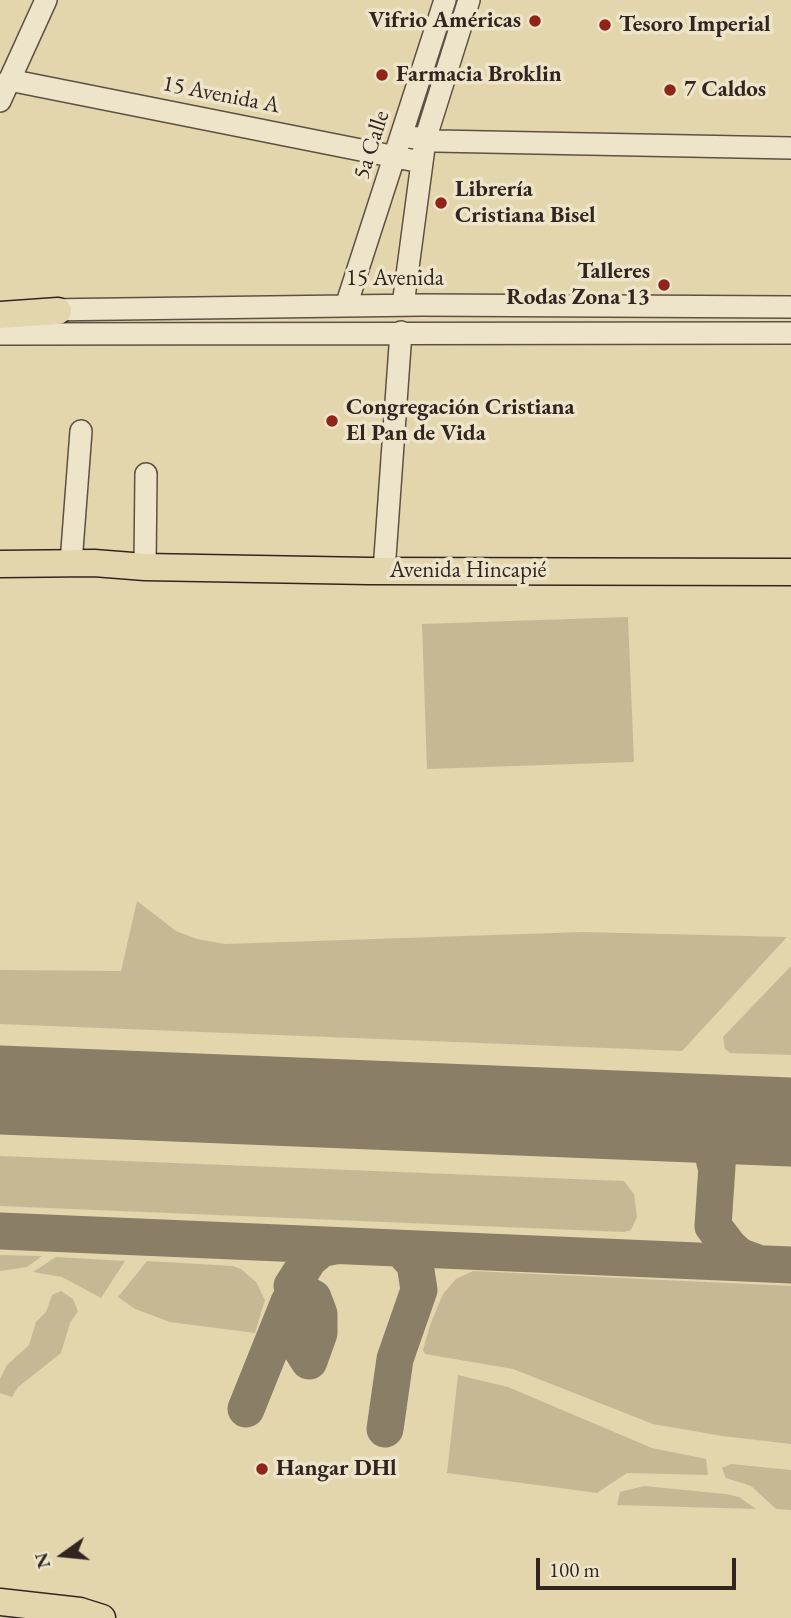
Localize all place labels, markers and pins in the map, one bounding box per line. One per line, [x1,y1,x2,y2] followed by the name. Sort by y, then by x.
[369,7,521,35] place label: Vifrio Américas
[619,11,771,39] place label: Tesoro Imperial
[527,13,543,29] marker: Vifrio Américas
[597,17,613,33] marker: Tesoro Imperial
[396,61,562,89] place label: Farmacia Broklin
[374,67,390,83] marker: Farmacia Broklin
[684,76,766,104] place label: 7 Caldos
[662,82,678,98] marker: 7 Caldos
[455,176,596,230] place label: Librería Cristiana Bisel
[433,195,449,211] marker: Librería Cristiana Bisel
[506,258,650,312] place label: Talleres Rodas Zona 13
[656,277,672,293] marker: Talleres Rodas Zona 13
[346,394,575,448] place label: Congregación Cristiana El Pan de Vida
[324,413,340,429] marker: Congregación Cristiana El Pan de Vida
[276,1455,397,1483] place label: Hangar DHl
[254,1461,270,1477] marker: Hangar DHl

